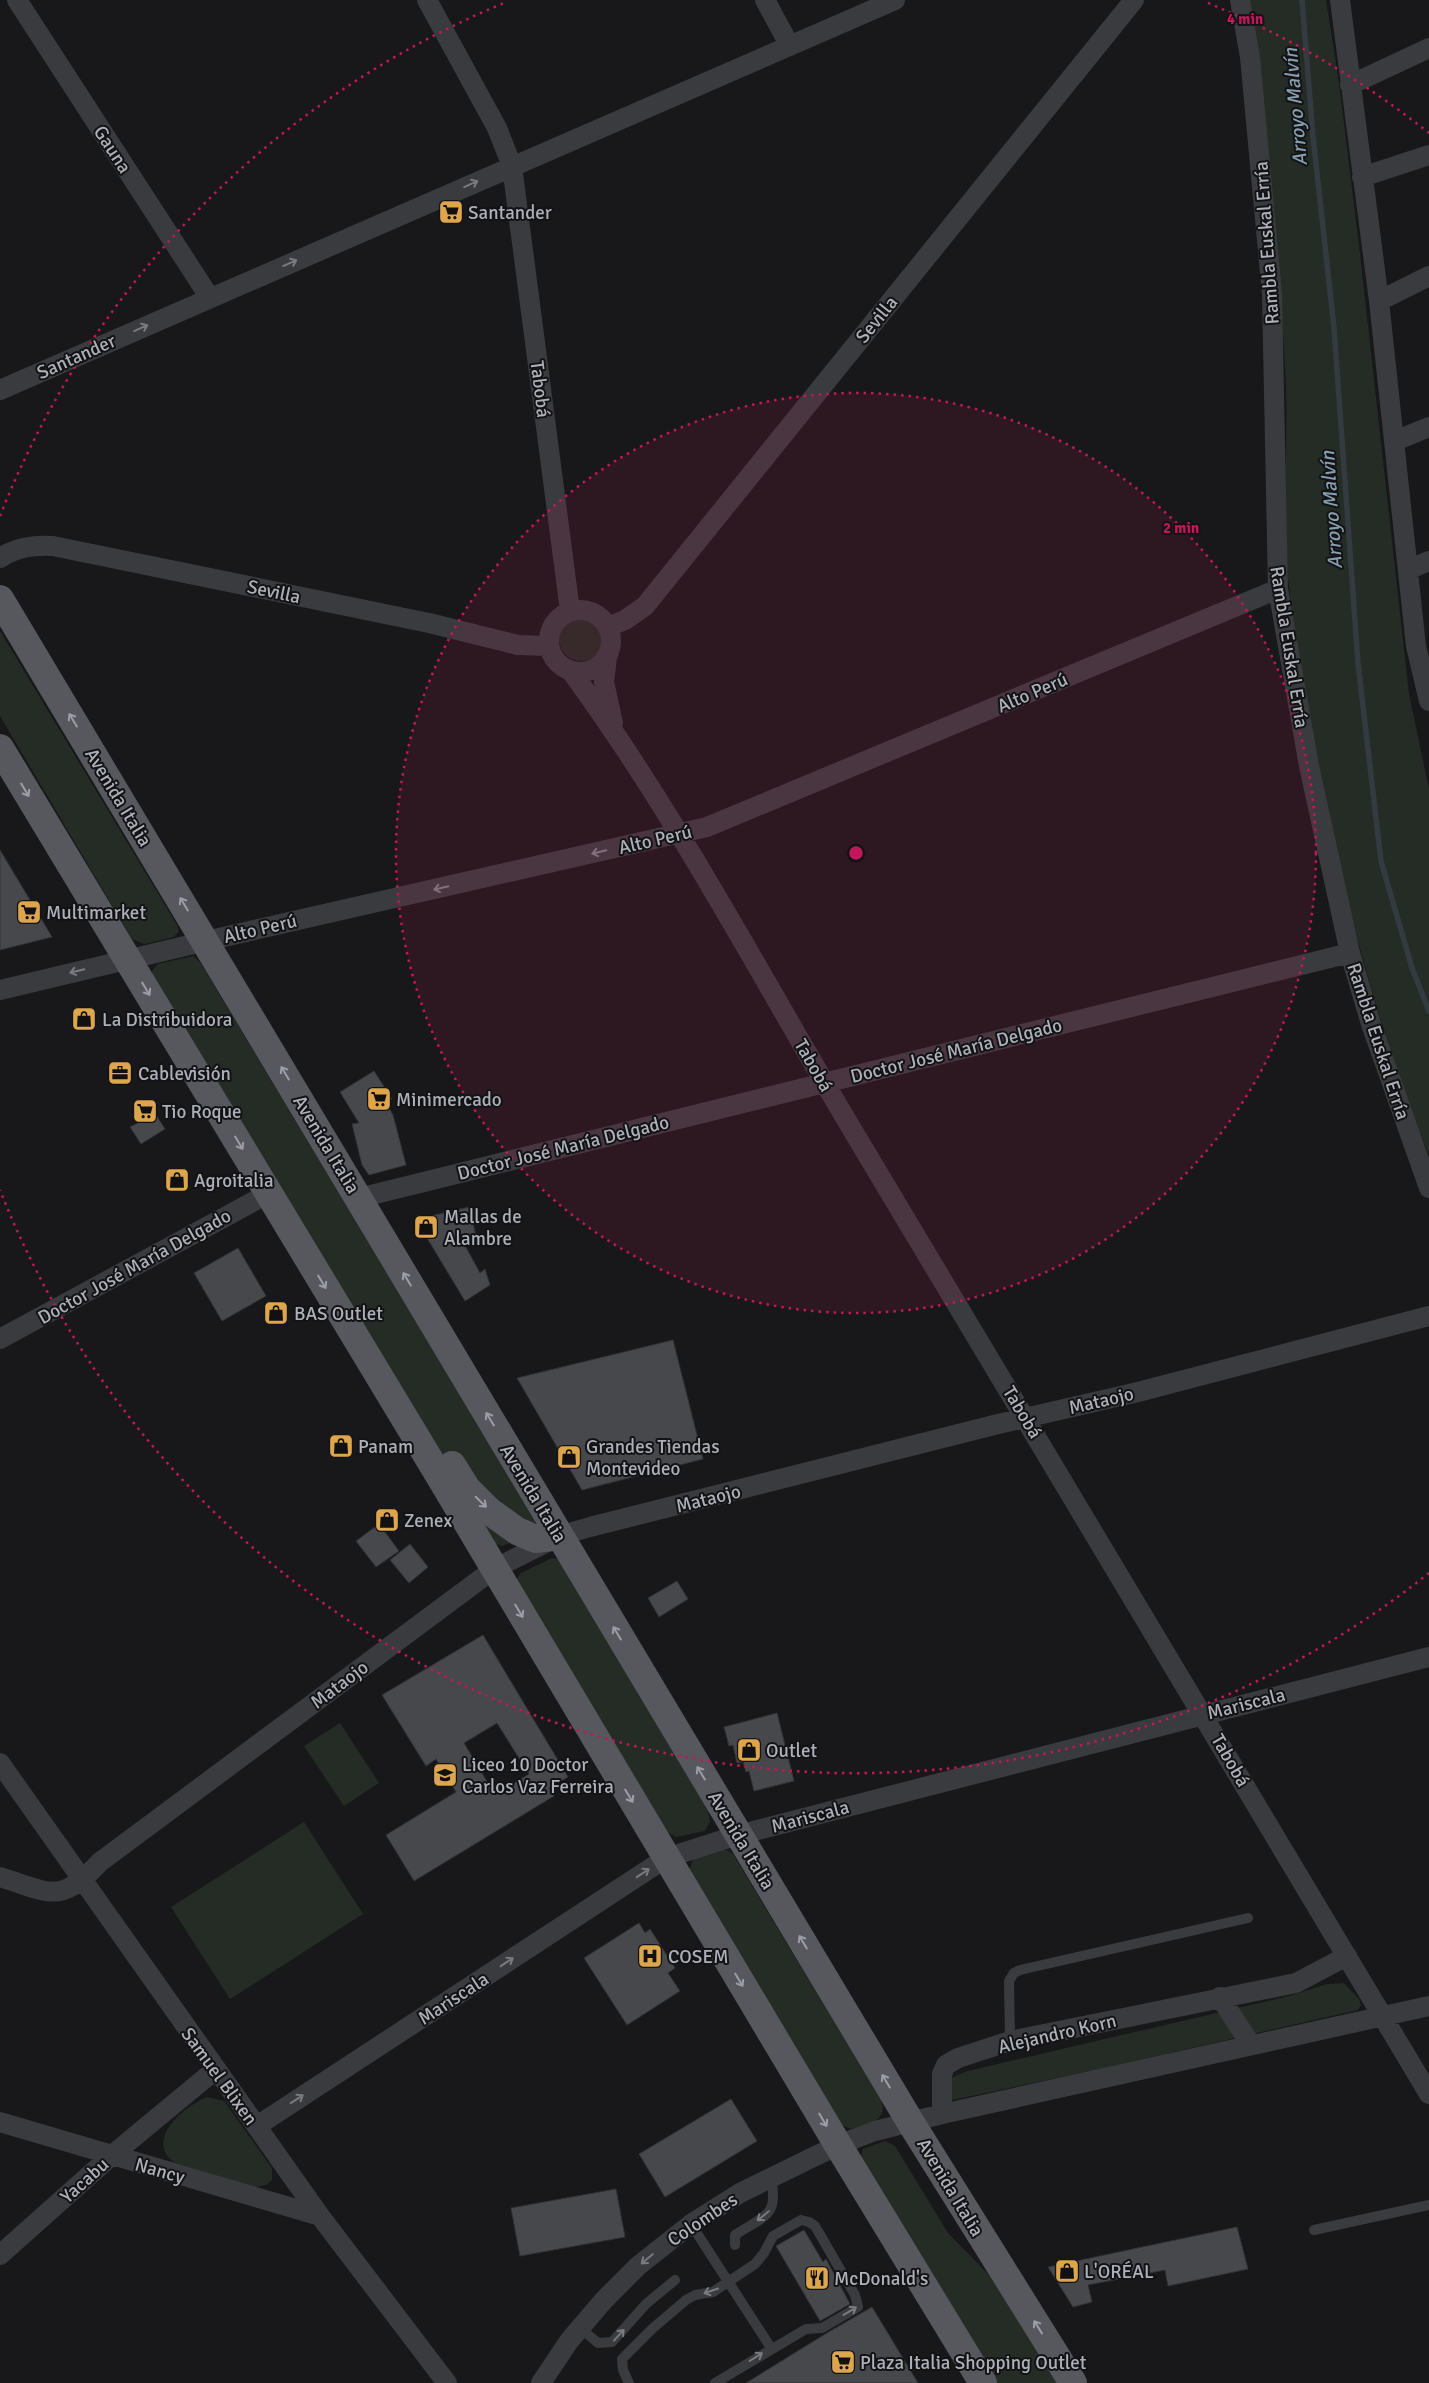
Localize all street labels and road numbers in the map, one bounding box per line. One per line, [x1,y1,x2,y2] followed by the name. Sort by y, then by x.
[88,121,136,178] street label: Gauna
[1249,161,1285,325] street label: Rambla Euskal Erría
[850,291,903,348] street label: Sevilla
[33,329,120,385] street label: Santander
[525,359,555,419] street label: Tabobá
[1264,565,1314,730] street label: Rambla Euskal Erría
[245,575,303,609] street label: Sevilla
[993,667,1071,718] street label: Alto Perú
[79,744,157,851] street label: Avenida Italia
[616,820,694,860] street label: Alto Perú
[221,909,299,949] street label: Alto Perú
[1341,960,1415,1123] street label: Rambla Euskal Erría
[848,1013,1065,1089] street label: Doctor José María Delgado
[788,1035,838,1096] street label: Tabobá
[287,1091,365,1198] street label: Avenida Italia
[455,1110,672,1186] street label: Doctor José María Delgado
[34,1204,235,1330] street label: Doctor José María Delgado
[997,1382,1047,1443] street label: Tabobá
[1066,1382,1136,1420] street label: Mataojo
[494,1440,572,1547] street label: Avenida Italia
[673,1479,743,1519] street label: Mataojo
[306,1655,373,1714] street label: Mataojo
[1205,1683,1288,1725] street label: Mariscala
[1205,1730,1255,1791] street label: Tabobá
[702,1787,780,1894] street label: Avenida Italia
[769,1795,852,1839] street label: Mariscala
[414,1967,493,2031] street label: Mariscala
[996,2009,1119,2059] street label: Alejandro Korn
[176,2023,263,2130] street label: Samuel Blixen
[911,2134,989,2241] street label: Avenida Italia
[132,2152,188,2190] street label: Nancy
[55,2153,114,2209] street label: Yacabu
[663,2188,742,2252] street label: Colombes

